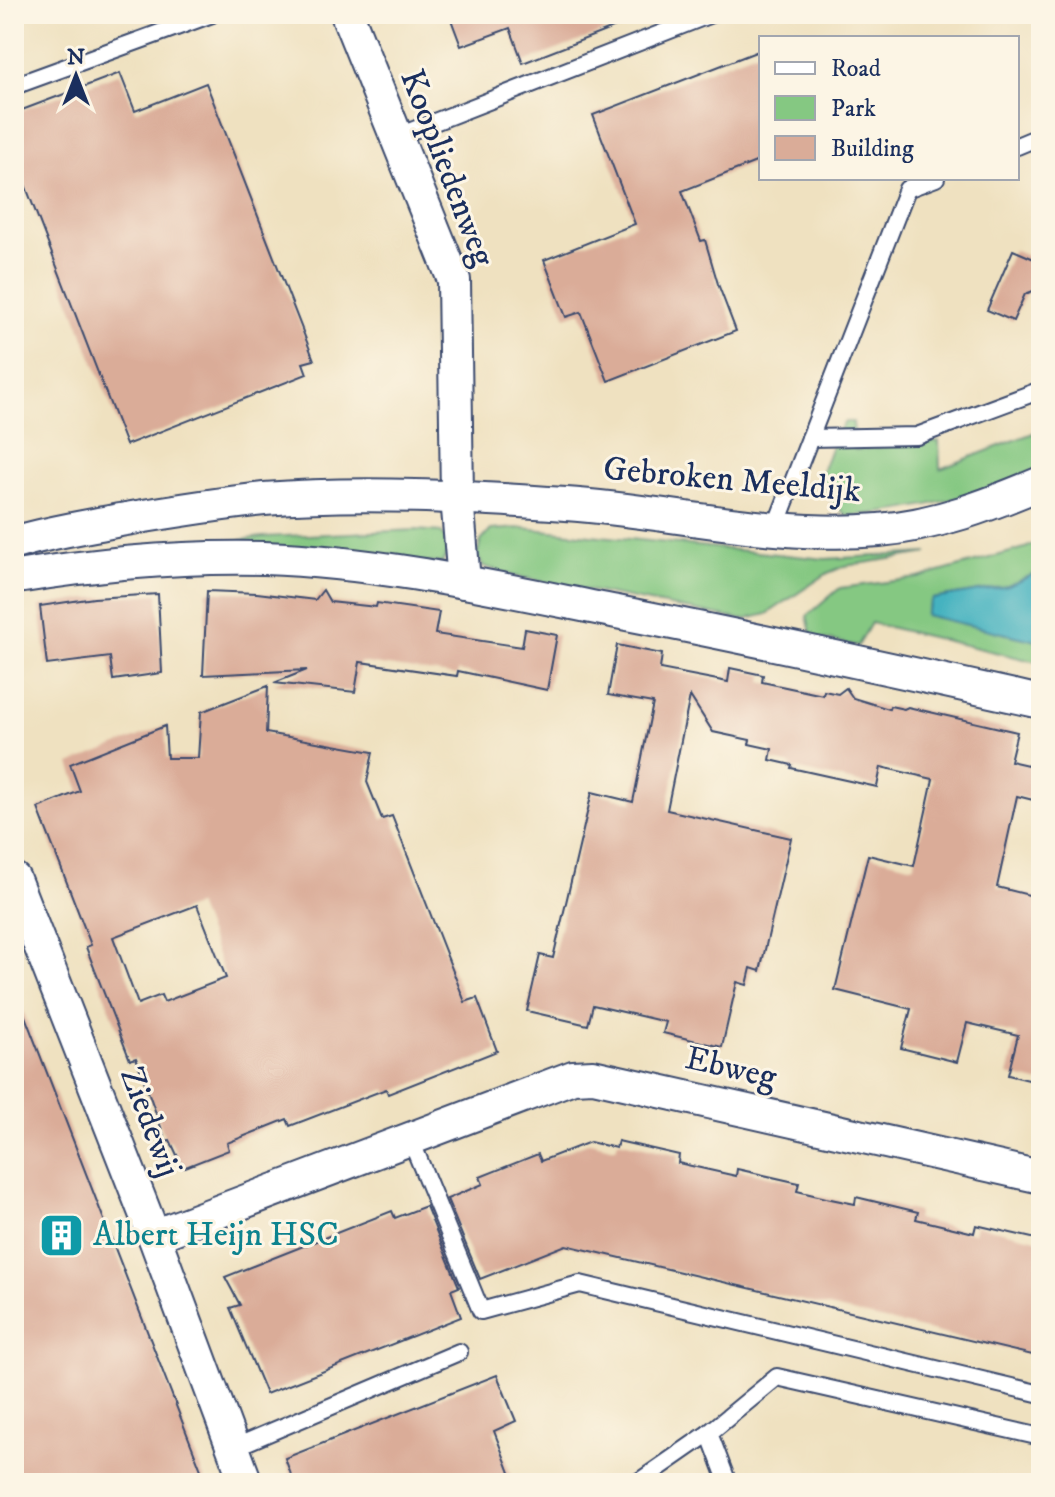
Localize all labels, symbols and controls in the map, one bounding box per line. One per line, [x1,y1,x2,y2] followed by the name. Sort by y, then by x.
[36,36,116,116] north arrow
[759,36,1019,180] legend
[67,44,85,71] text: N
[831,54,881,84] text: Road
[390,64,504,273] street label: Koopliedenweg
[831,94,876,124] text: Park
[831,134,914,164] text: Building
[602,448,863,512] street label: Gebroken Meeldijk
[681,1037,781,1099] street label: Ebweg
[110,1061,190,1183] street label: Ziedewij
[38,1211,86,1259] building icon: Albert Heijn HSC
[93,1214,339,1256] place label: Albert Heijn HSC

